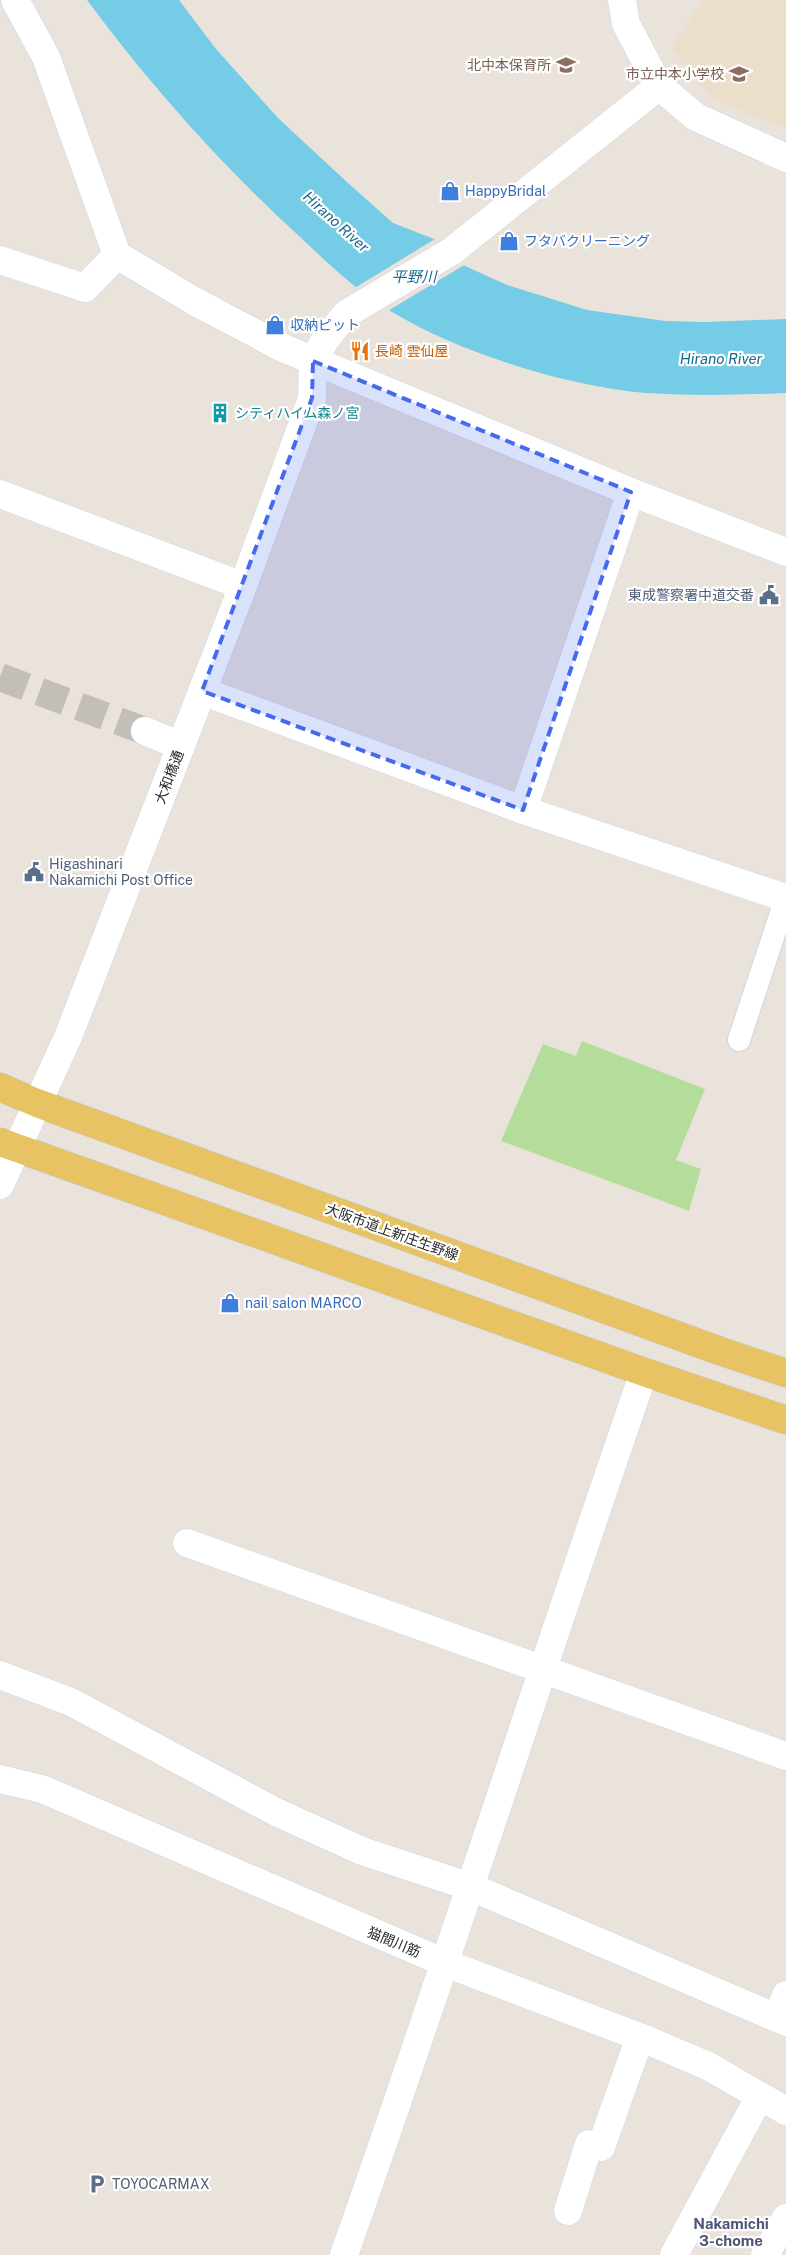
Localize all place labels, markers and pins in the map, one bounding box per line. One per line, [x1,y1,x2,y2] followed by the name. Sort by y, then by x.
[555,54,577,76] school or university icon: 北中本保育所
[467,57,551,73] place label: 北中本保育所
[728,63,750,85] school or university icon: 市立中本小学校
[626,66,724,82] place label: 市立中本小学校
[439,180,461,202] shop icon: HappyBridal
[465,183,546,199] place label: HappyBridal
[498,230,520,252] shop icon: フタバクリーニング
[524,233,650,249] place label: フタバクリーニング
[264,314,286,336] shop icon: 収納ピット
[290,317,360,333] place label: 収納ピット
[349,340,371,362] restaurant icon: 長崎 雲仙屋
[375,343,448,359] place label: 長崎 雲仙屋
[209,402,231,424] building icon: シティハイム森ノ宮
[235,405,360,421] place label: シティハイム森ノ宮
[758,584,780,606] public building icon: 東成警察署中道交番
[628,587,754,603] place label: 東成警察署中道交番
[49,856,193,888] place label: Higashinari Nakamichi Post Office
[23,861,45,883] public building icon: Higashinari Nakamichi Post Office
[219,1292,241,1314] shop icon: nail salon MARCO
[245,1295,362,1311] place label: nail salon MARCO
[86,2173,108,2195] parking icon: TOYOCARMAX
[112,2176,210,2192] place label: TOYOCARMAX

